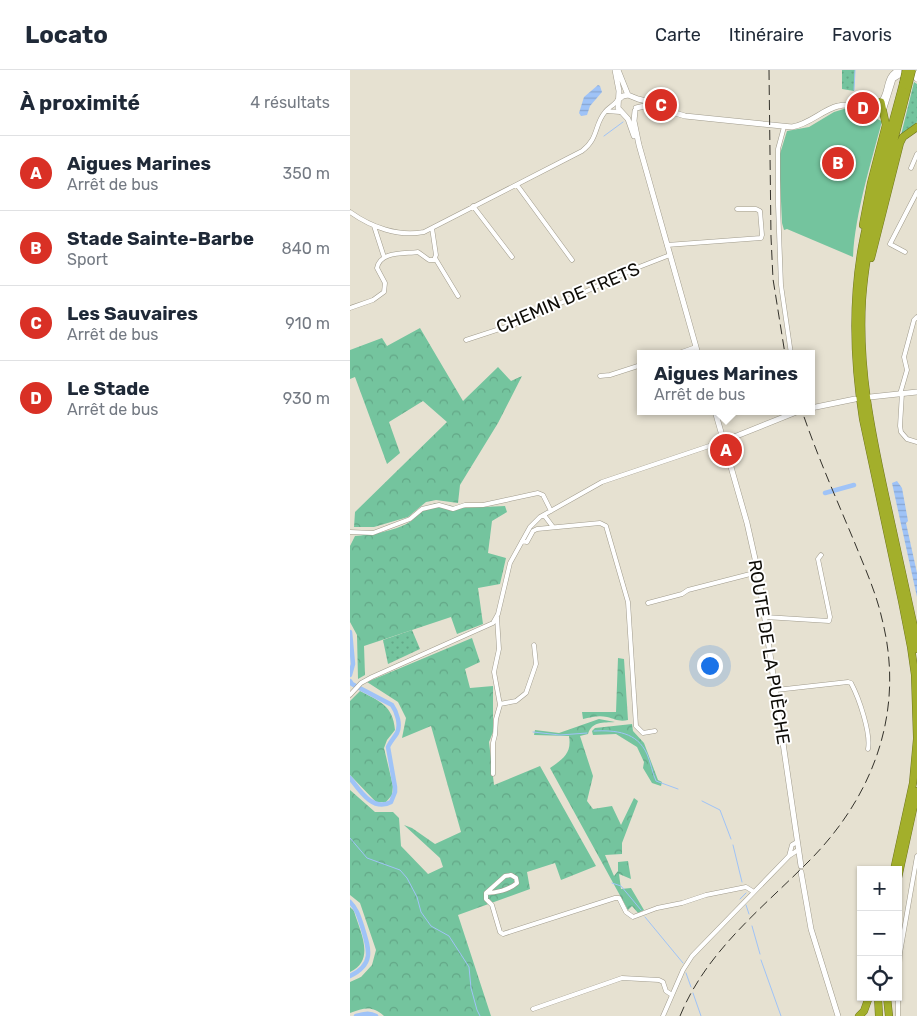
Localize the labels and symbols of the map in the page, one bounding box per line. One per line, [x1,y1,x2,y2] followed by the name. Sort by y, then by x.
[645,86,677,124] pin: C
[847,89,879,127] pin: D
[822,144,854,182] pin: B
[493,258,643,338] street label: CHEMIN DE TRETS
[710,431,742,469] pin: A
[744,558,794,746] street label: ROUTE DE LA PUÈCHE
[697,653,723,679] your location

